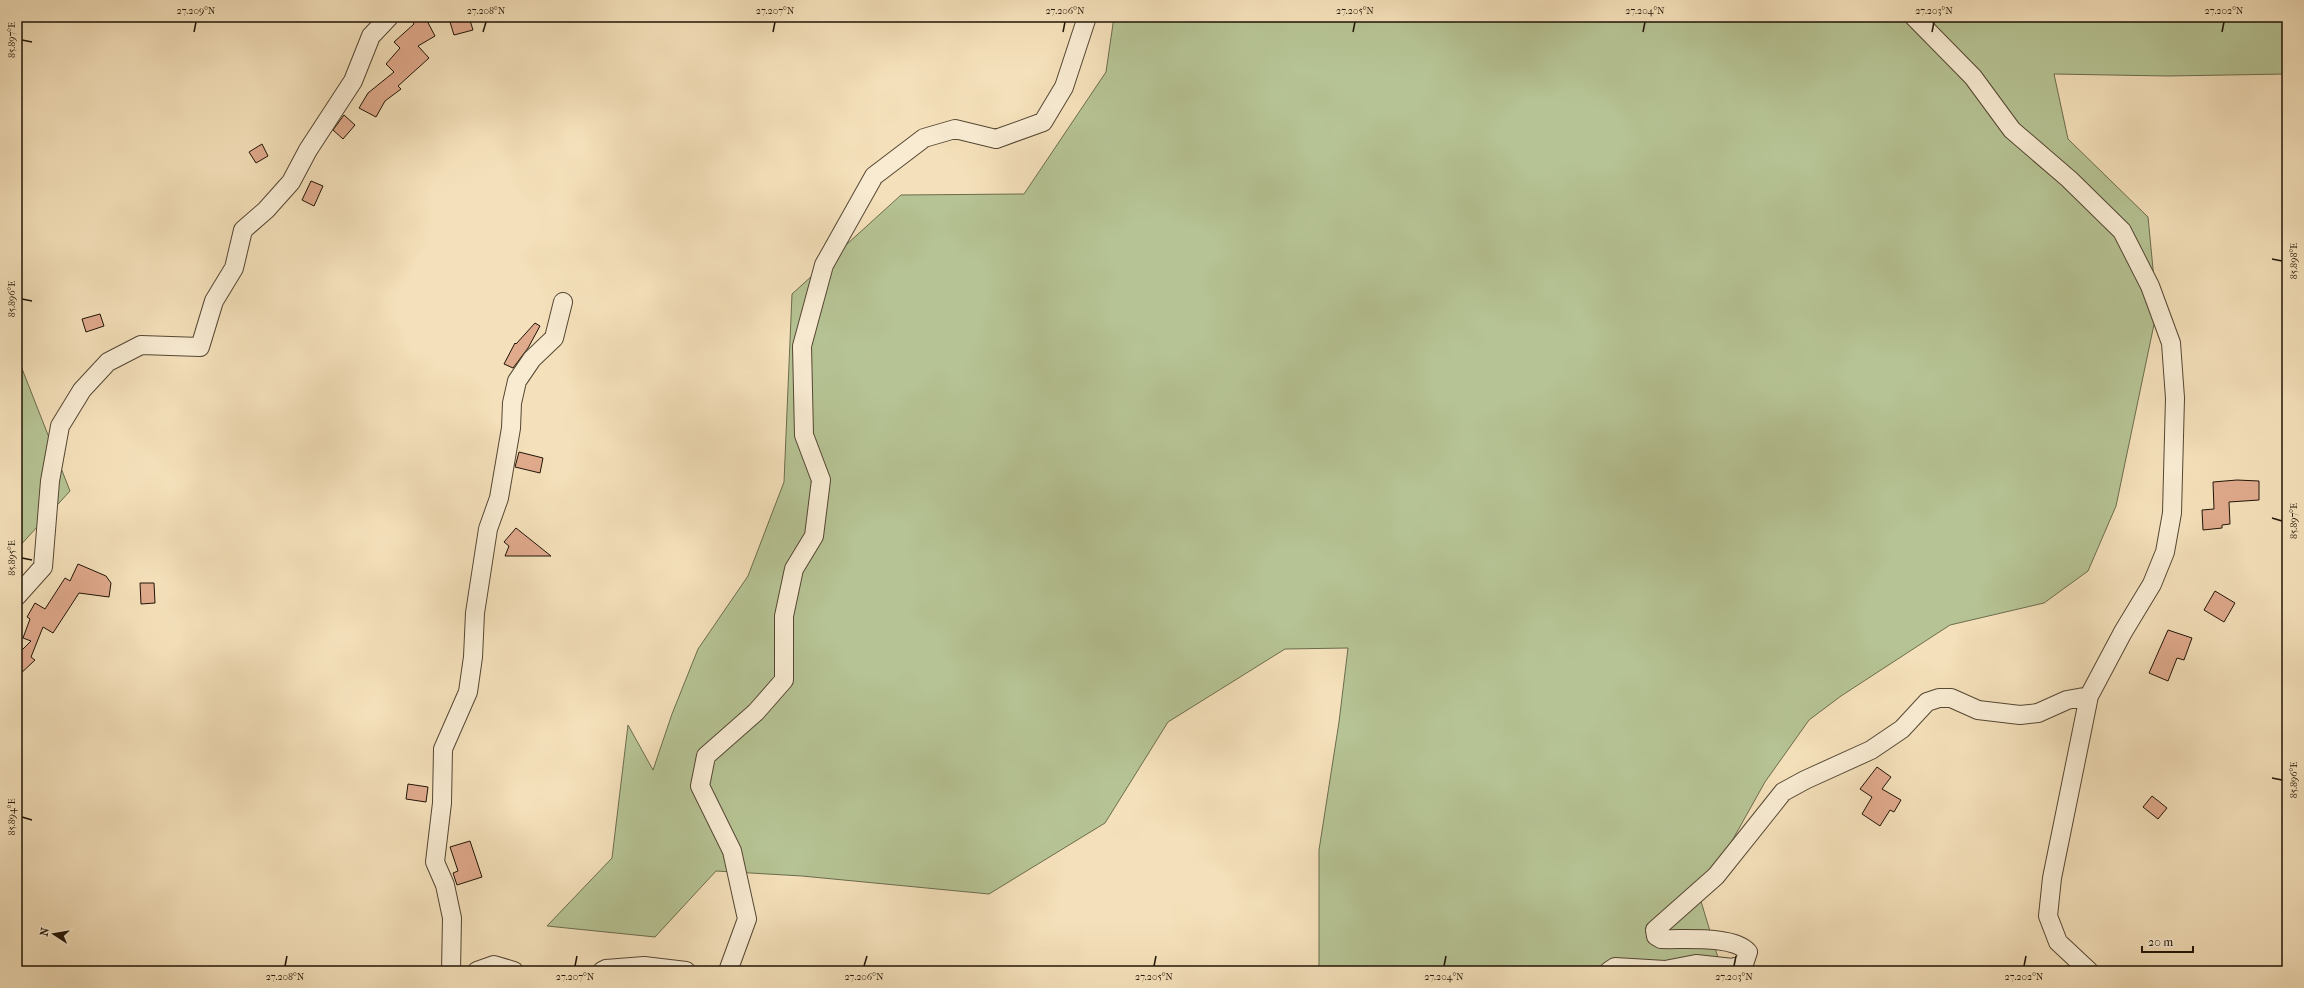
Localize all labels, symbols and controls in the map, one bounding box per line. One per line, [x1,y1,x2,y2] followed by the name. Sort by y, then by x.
[177,5,216,17] text: 27.209°N
[467,5,506,17] text: 27.208°N
[756,5,795,17] text: 27.207°N
[1045,5,1085,17] text: 27.206°N
[1336,5,1374,17] text: 27.205°N
[1625,5,1665,17] text: 27.204°N
[1915,5,1953,17] text: 27.203°N
[2205,5,2244,17] text: 27.202°N
[6,22,18,58] text: 85.897°E
[2288,243,2300,279] text: 85.898°E
[6,281,18,317] text: 85.896°E
[2288,503,2300,539] text: 85.897°E
[6,540,18,576] text: 85.895°E
[2288,762,2300,798] text: 85.896°E
[6,798,18,836] text: 85.894°E
[34,914,74,954] north arrow
[37,926,52,937] text: N
[2142,928,2193,954] scale bar
[2148,935,2173,949] text: 20 m
[266,971,305,983] text: 27.208°N
[556,971,595,983] text: 27.207°N
[844,971,884,983] text: 27.206°N
[1135,971,1173,983] text: 27.205°N
[1424,971,1464,983] text: 27.204°N
[1715,971,1753,983] text: 27.203°N
[2005,971,2044,983] text: 27.202°N

